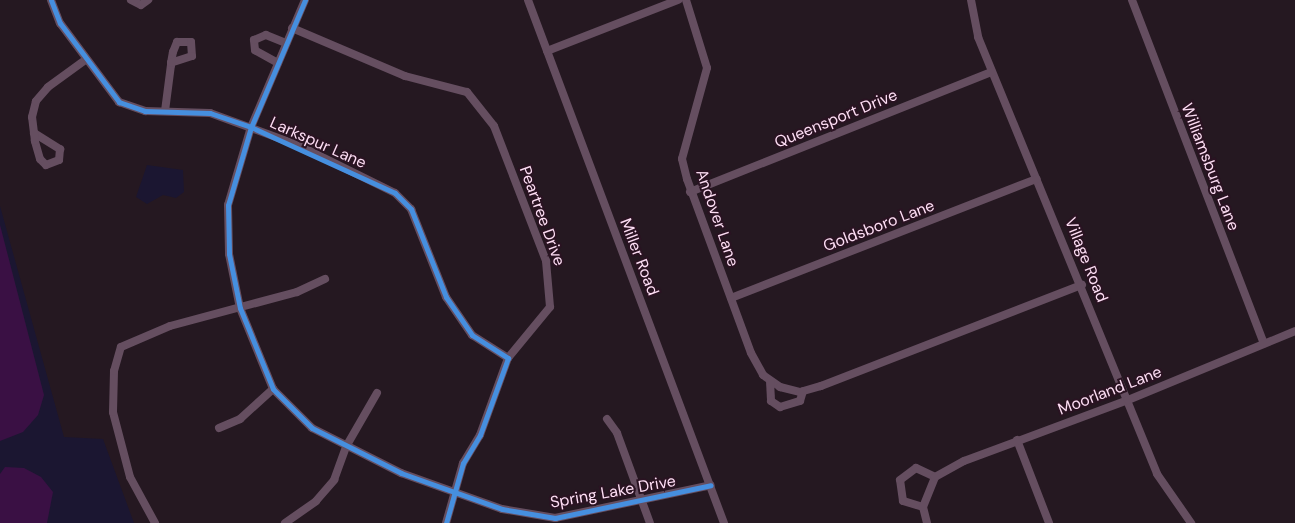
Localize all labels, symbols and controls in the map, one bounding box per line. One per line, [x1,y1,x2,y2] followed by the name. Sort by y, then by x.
[772,86,900,152] street label: Queensport Drive
[1177,101,1243,233] street label: Williamsburg Lane
[267,113,369,173] street label: Larkspur Lane
[515,164,569,268] street label: Peartree Drive
[691,167,743,269] street label: Andover Lane
[821,196,937,256] street label: Goldsboro Lane
[1060,215,1112,305] street label: Village Road
[616,216,662,298] street label: Miller Road
[1055,362,1165,420] street label: Moorland Lane
[549,471,677,513] street label: Spring Lake Drive

